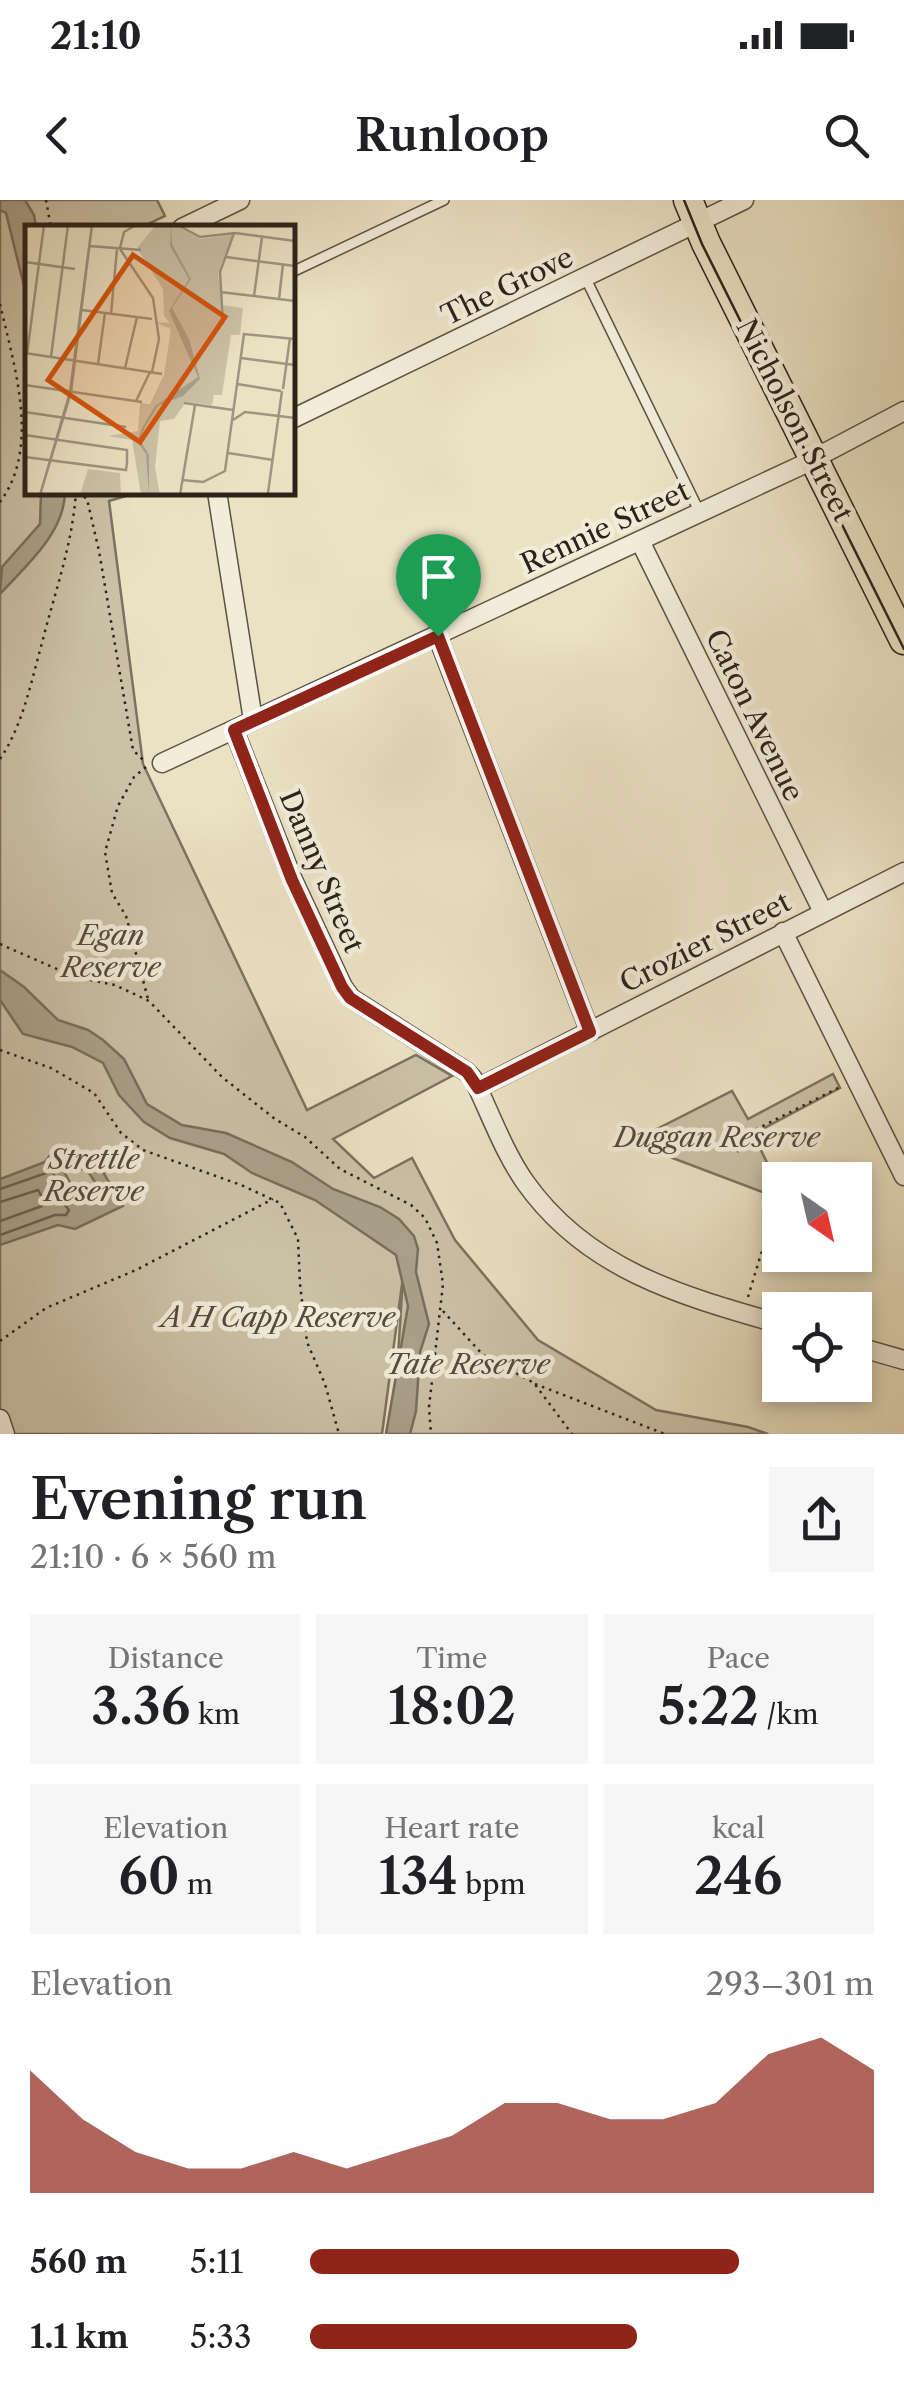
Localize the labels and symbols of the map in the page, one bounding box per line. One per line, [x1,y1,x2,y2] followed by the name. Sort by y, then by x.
[25,225,295,495] inset map
[436,240,578,332] street label: The Grove
[729,313,861,527] street label: Nicholson Street
[515,473,695,581] street label: Rennie Street
[396,534,481,637] pin
[699,624,811,806] street label: Caton Avenue
[272,785,372,958] street label: Danny Street
[614,884,796,1000] street label: Crozier Street
[59,918,162,984] park label: Egan Reserve
[612,1120,822,1154] park label: Duggan Reserve
[42,1142,145,1208] park label: Strettle Reserve
[762,1162,872,1272] north arrow
[157,1300,397,1334] park label: A H Capp Reserve
[386,1347,551,1381] park label: Tate Reserve

